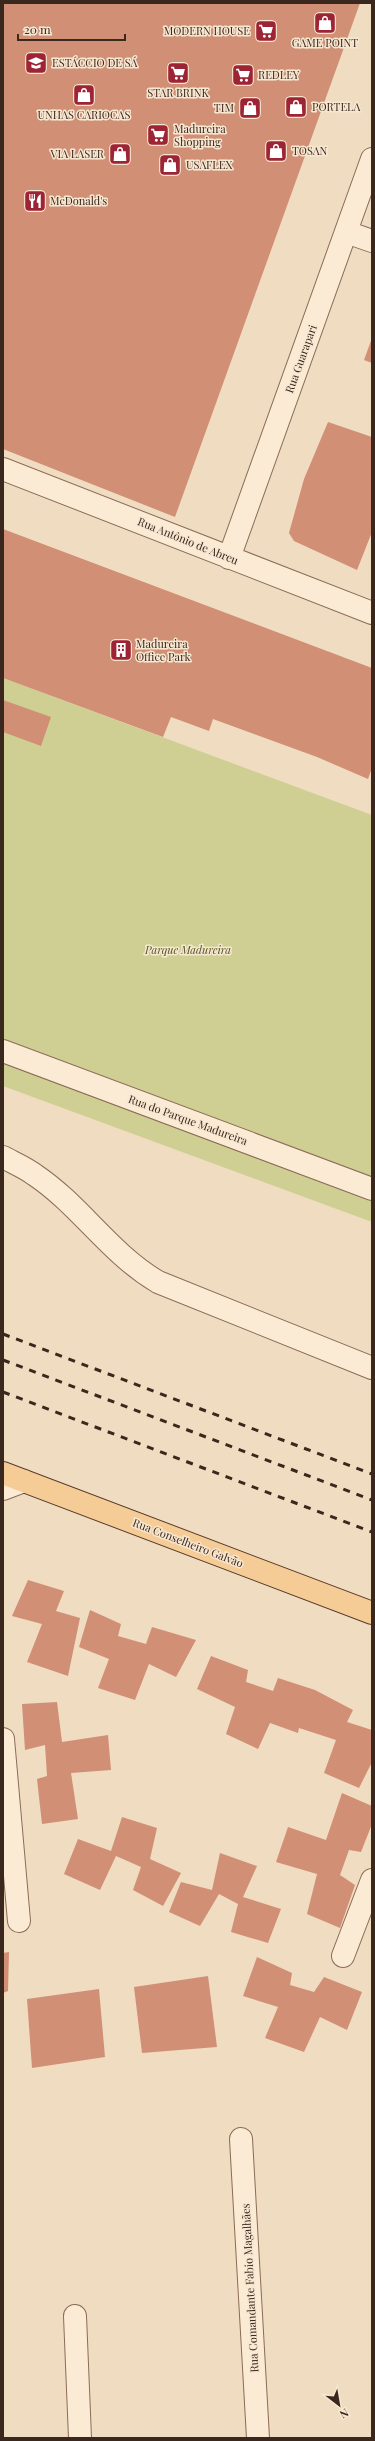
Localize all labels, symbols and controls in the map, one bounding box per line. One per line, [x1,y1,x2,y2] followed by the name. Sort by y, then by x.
[312,10,338,36] shop icon: GAME POINT
[18,16,125,42] scale bar
[253,18,279,44] supermarket icon: MODERN HOUSE
[24,21,51,37] text: 20 m
[164,23,250,38] place label: MODERN HOUSE
[292,35,358,50] place label: GAME POINT
[23,50,49,76] school or university icon: ESTÁCCIO DE SÁ
[52,55,138,70] place label: ESTÁCCIO DE SÁ
[165,60,191,86] supermarket icon: STAR BRINK
[230,62,256,88] supermarket icon: REDLEY
[258,67,300,82] place label: REDLEY
[71,82,97,108] shop icon: UNHAS CARIOCAS
[147,85,209,100] place label: STAR BRINK
[283,94,309,120] shop icon: PORTELA
[237,95,263,121] shop icon: TIM
[312,99,361,114] place label: PORTELA
[214,100,234,115] place label: TIM
[38,107,130,122] place label: UNHAS CARIOCAS
[174,121,226,149] place label: Madureira Shopping
[145,122,171,148] supermarket icon: Madureira Shopping
[263,138,289,164] shop icon: TOSAN
[107,141,133,167] shop icon: VIA LASER
[292,143,328,158] place label: TOSAN
[50,146,105,161] place label: VIA LASER
[157,152,183,178] shop icon: USAFLEX
[186,157,233,172] place label: USAFLEX
[22,188,48,214] restaurant icon: McDonald's
[50,193,107,208] place label: McDonald's
[281,323,320,395] street label: Rua Guarapari
[136,513,241,568] street label: Rua Antônio de Abreu
[136,636,191,664] place label: Madureira Office Park
[108,637,134,663] building icon: Madureira Office Park
[144,942,231,957] park label: Parque Madureira
[127,1091,250,1148] street label: Rua do Parque Madureira
[131,1515,246,1571] street label: Rua Conselheiro Galvão
[238,2203,261,2373] street label: Rua Comandante Fabio Magalhães
[319,2385,359,2425] north arrow
[337,2406,352,2423] text: N

